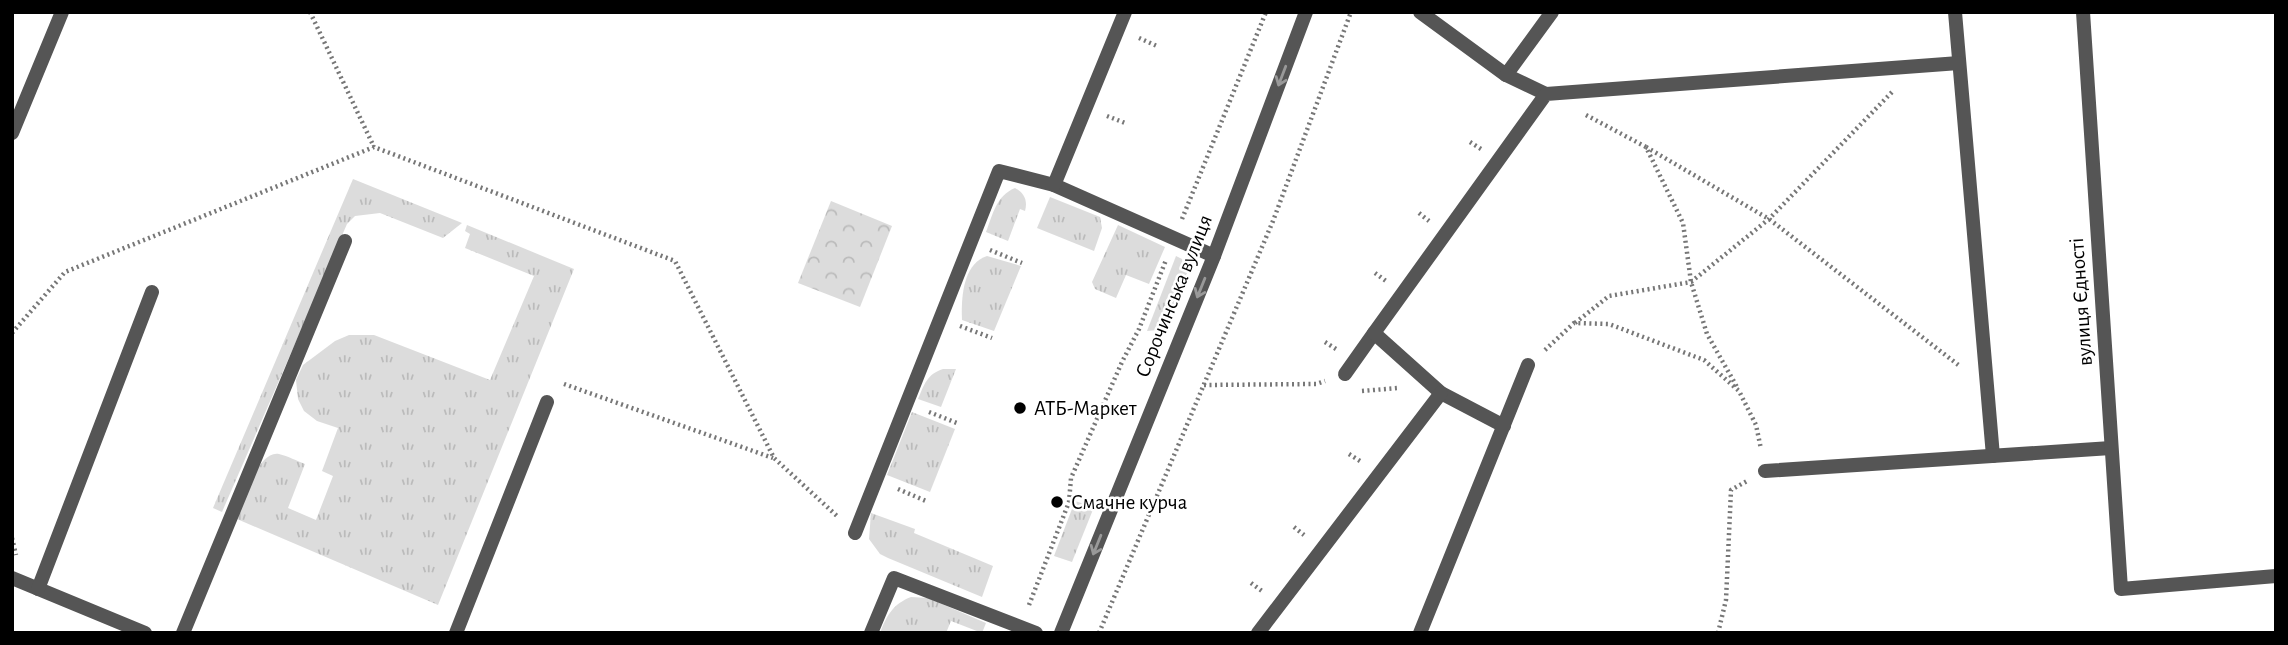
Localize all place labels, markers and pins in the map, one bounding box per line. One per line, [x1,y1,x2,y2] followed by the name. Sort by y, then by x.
[1034,398,1137,419] place label: АТБ-Маркет
[1012,400,1028,416] marker: АТБ-Маркет
[1071,492,1188,513] place label: Смачне курча
[1049,494,1065,510] marker: Смачне курча

